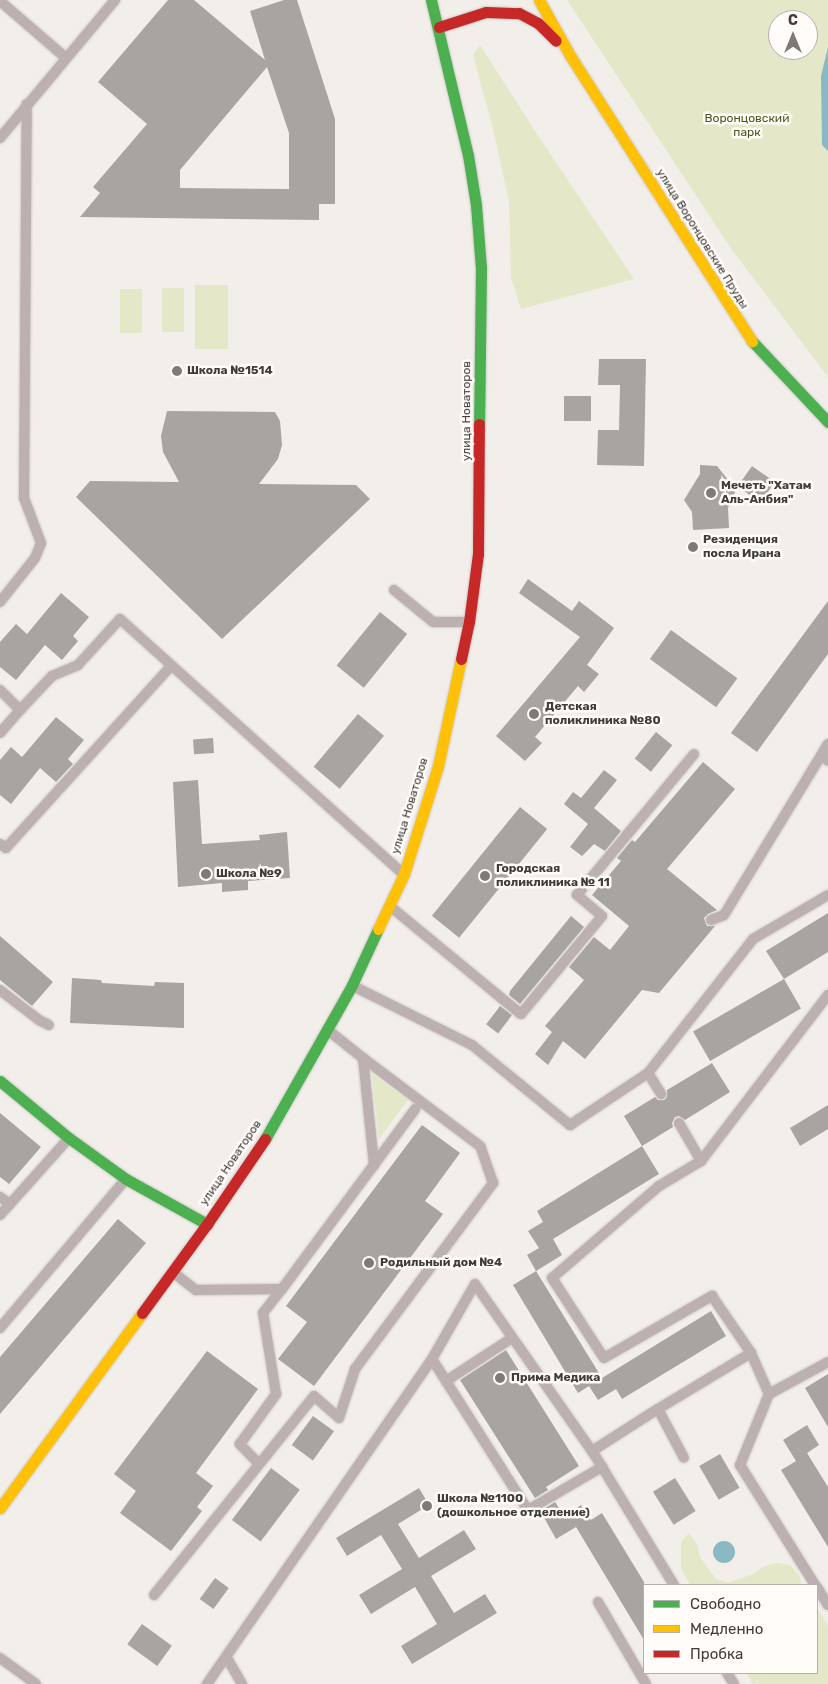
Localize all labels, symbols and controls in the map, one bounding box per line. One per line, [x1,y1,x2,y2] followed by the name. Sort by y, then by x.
[768,10,818,60] north arrow
[788,12,798,29] text: С
[705,112,789,140] park label: Воронцовский парк
[653,166,751,312] street label: улица Воронцовские Пруды
[460,361,474,461] street label: улица Новаторов
[187,364,273,378] place label: Школа №1514
[171,365,183,377] marker: Школа №1514
[721,479,811,507] place label: Мечеть "Хатам Аль-Анбия"
[705,487,717,499] marker: Мечеть "Хатам Аль-Анбия"
[703,533,781,561] place label: Резиденция посла Ирана
[687,541,699,553] marker: Резиденция посла Ирана
[545,700,661,728] place label: Детская поликлиника №80
[527,707,541,721] marker: Детская поликлиника №80
[388,756,432,856] street label: улица Новаторов
[496,862,610,890] place label: Городская поликлиника № 11
[216,867,282,881] place label: Школа №9
[200,868,212,880] marker: Школа №9
[478,869,492,883] marker: Городская поликлиника № 11
[197,1117,265,1209] street label: улица Новаторов
[362,1256,376,1270] marker: Родильный дом №4
[380,1256,502,1270] place label: Родильный дом №4
[493,1371,507,1385] marker: Прима Медика
[511,1371,600,1385] place label: Прима Медика
[437,1492,590,1520] place label: Школа №1100 (дошкольное отделение)
[421,1500,433,1512] marker: Школа №1100 (дошкольное отделение)
[643,1584,818,1674] legend
[690,1595,761,1613] text: Свободно
[690,1620,763,1638] text: Медленно
[690,1645,743,1663] text: Пробка

